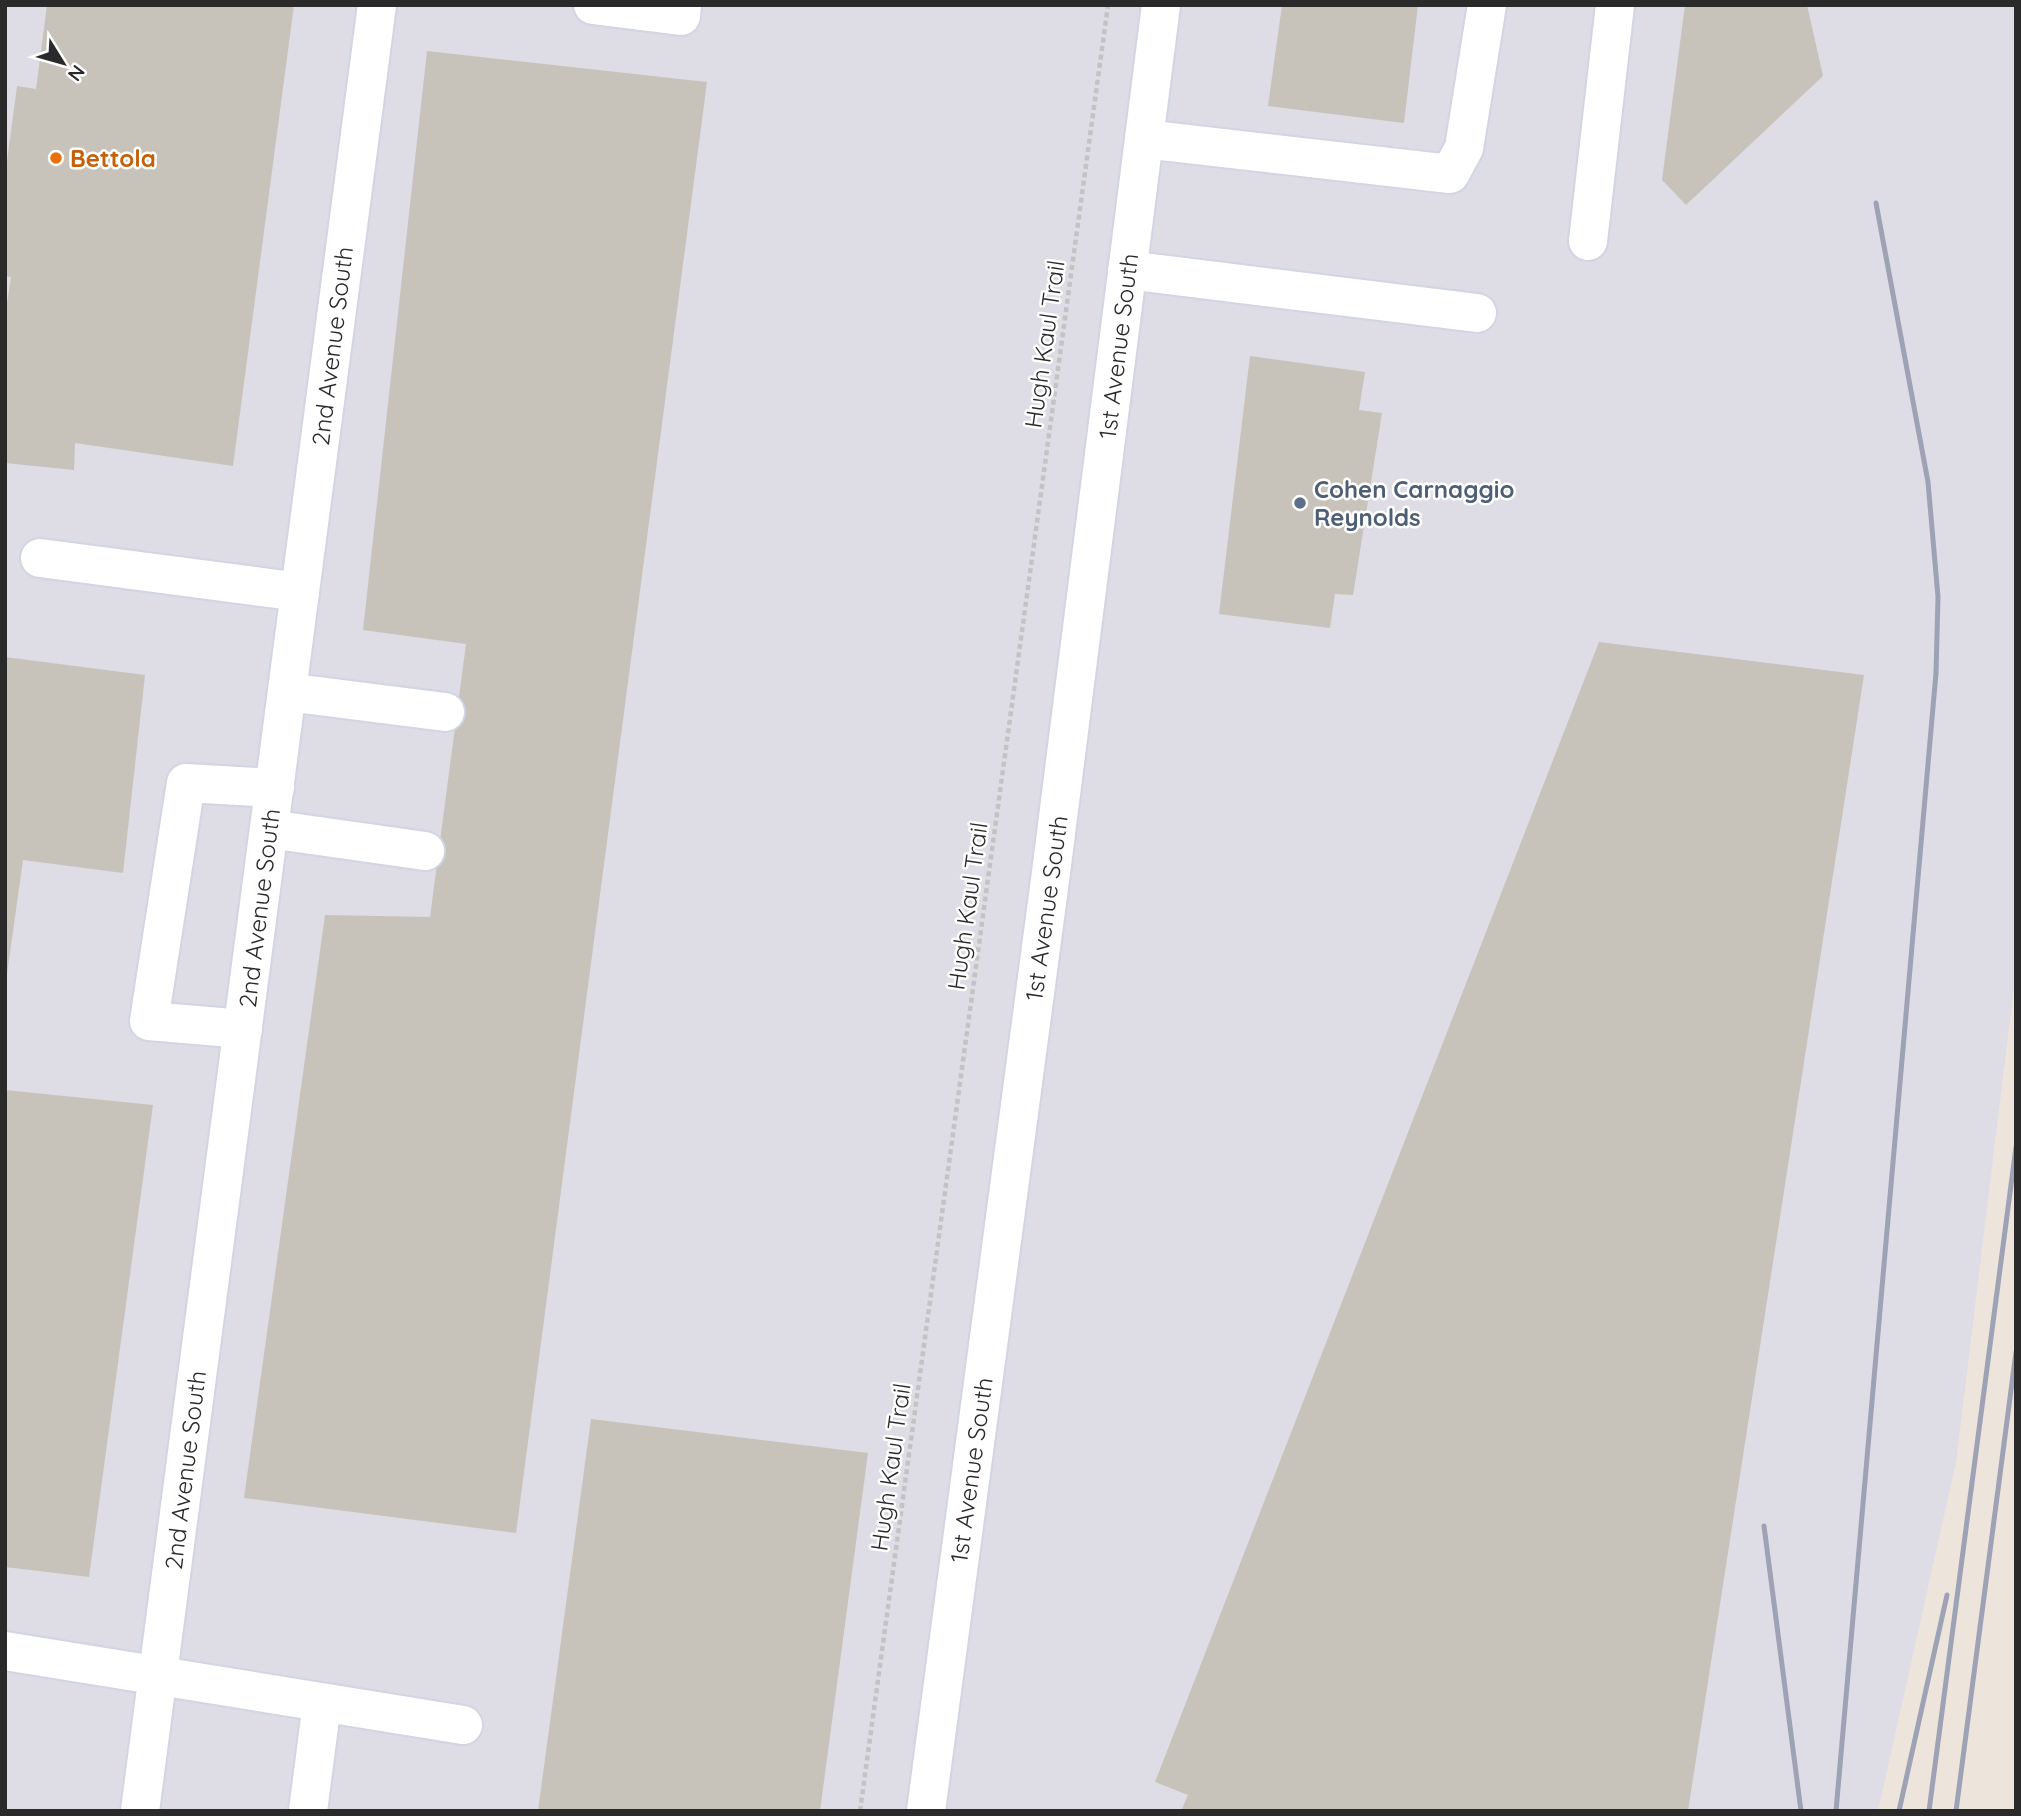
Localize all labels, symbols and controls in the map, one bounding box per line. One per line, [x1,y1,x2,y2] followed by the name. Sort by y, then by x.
[28,28,98,98] north arrow
[63,60,90,86] text: N
[70,143,156,173] place label: Bettola
[48,150,64,166] marker: Bettola
[305,245,359,447] street label: 2nd Avenue South
[1092,251,1144,441] street label: 1st Avenue South
[1017,258,1071,430] street label: Hugh Kaul Trail
[1314,474,1514,532] place label: Cohen Carnaggio Reynolds
[1292,495,1308,511] marker: Cohen Carnaggio Reynolds
[232,807,286,1009] street label: 2nd Avenue South
[1018,813,1074,1003] street label: 1st Avenue South
[940,820,994,992] street label: Hugh Kaul Trail
[158,1369,212,1571] street label: 2nd Avenue South
[943,1375,999,1565] street label: 1st Avenue South
[863,1381,917,1553] street label: Hugh Kaul Trail

